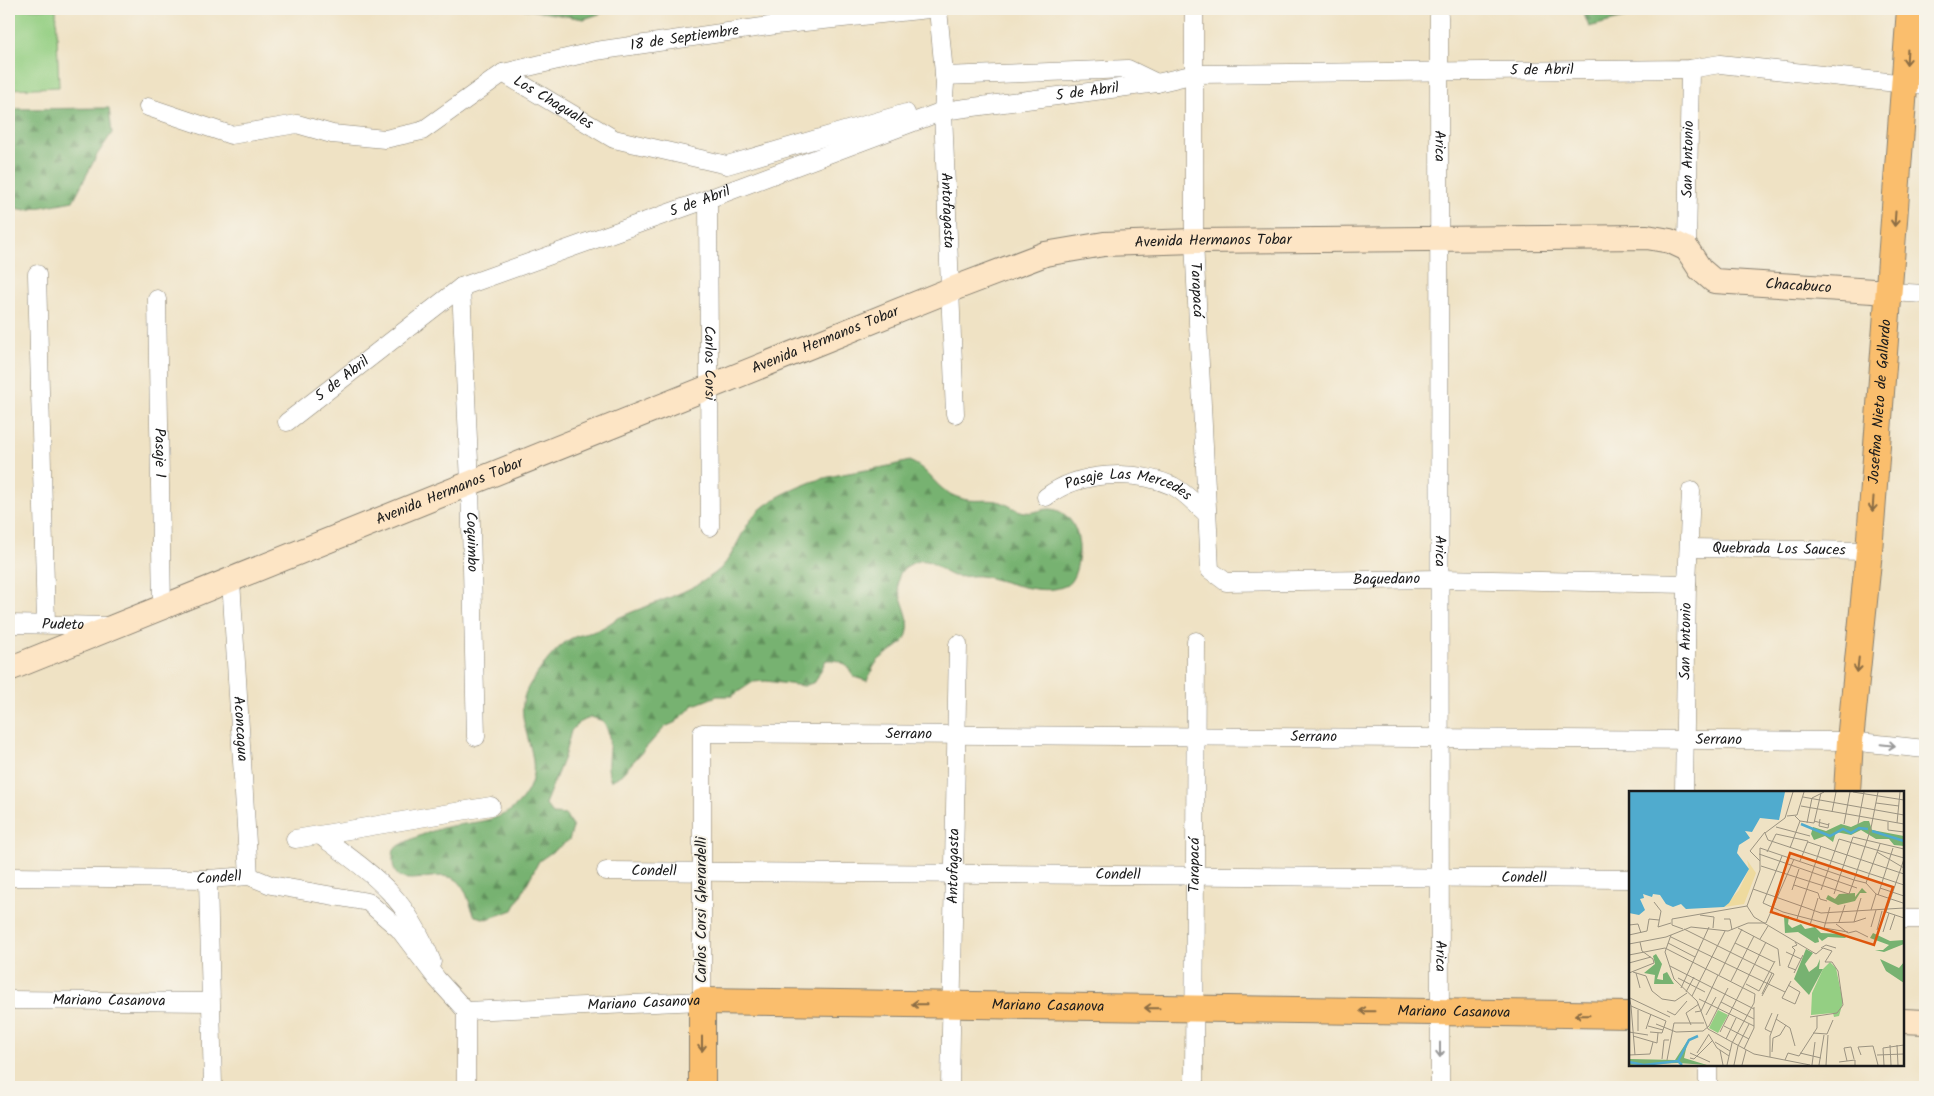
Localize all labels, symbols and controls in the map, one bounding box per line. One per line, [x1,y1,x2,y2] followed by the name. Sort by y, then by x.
[629,18,741,58] street label: 18 de Septiembre
[1903,49,1912,65] one-way arrow
[1510,58,1574,83] street label: 5 de Abril
[508,70,598,136] street label: Los Chaguales
[1054,76,1121,108] street label: 5 de Abril
[1676,120,1701,198] street label: San Antonio
[1427,130,1451,162] street label: Arica
[933,172,960,249] street label: Antofagasta
[666,179,734,224] street label: 5 de Abril
[1891,211,1900,227] one-way arrow
[1134,228,1293,255] street label: Avenida Hermanos Tobar
[1183,262,1210,320] street label: Tarapacá
[1765,272,1833,300] street label: Chacabuco
[748,299,904,381] street label: Avenida Hermanos Tobar
[1862,318,1899,485] street label: Josefina Nieto de Gallardo
[697,326,721,402] street label: Carlos Corsi
[310,350,375,408] street label: 5 de Abril
[147,428,172,478] street label: Pasaje 1
[372,451,528,532] street label: Avenida Hermanos Tobar
[1061,463,1198,507] street label: Pasaje Las Mercedes
[1868,495,1878,511] one-way arrow
[459,511,484,572] street label: Coquimbo
[1427,535,1452,567] street label: Arica
[1712,536,1847,563] street label: Quebrada Los Sauces
[1353,567,1420,592] street label: Baquedano
[1674,602,1699,680] street label: San Antonio
[42,613,85,637] street label: Pudeto
[1853,657,1863,673] one-way arrow
[226,695,254,762] street label: Aconcagua
[885,722,932,747] street label: Serrano
[1290,725,1337,749] street label: Serrano
[1695,728,1742,752] street label: Serrano
[1879,740,1895,750] one-way arrow
[1629,791,1904,1066] inset map
[941,828,967,904] street label: Antofagasta
[690,835,714,983] street label: Carlos Corsi Gherardelli
[1183,835,1207,893] street label: Tarapacá
[631,859,677,884] street label: Condell
[1095,863,1141,887] street label: Condell
[196,865,243,891] street label: Condell
[1501,866,1547,890] street label: Condell
[1428,940,1452,972] street label: Arica
[52,988,166,1014] street label: Mariano Casanova
[587,989,701,1018] street label: Mariano Casanova
[991,993,1105,1019] street label: Mariano Casanova
[911,999,928,1009] one-way arrow
[1397,999,1511,1025] street label: Mariano Casanova
[1144,1003,1160,1013] one-way arrow
[1359,1006,1375,1016] one-way arrow
[1574,1010,1590,1019] one-way arrow
[697,1036,707,1052] one-way arrow
[1435,1041,1445,1057] one-way arrow

